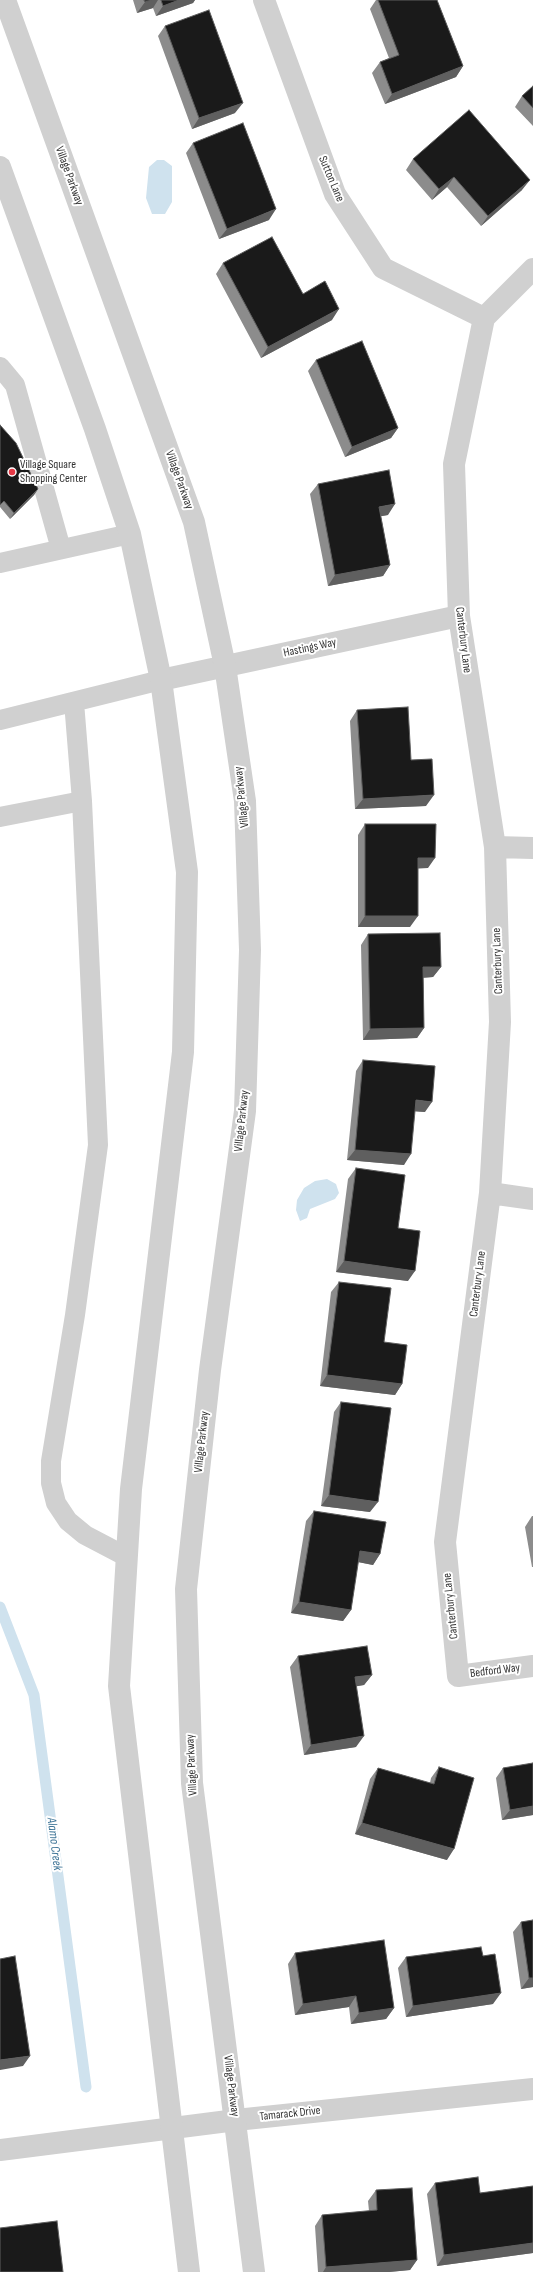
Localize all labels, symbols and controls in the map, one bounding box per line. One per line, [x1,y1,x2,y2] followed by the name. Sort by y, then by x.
[52,145,86,207] street label: Village Parkway
[315,154,347,204] street label: Sutton Lane
[162,449,196,511] street label: Village Parkway
[20,458,87,486] place label: Village Square Shopping Center
[7,467,17,477] marker: Village Square Shopping Center
[452,606,474,674] street label: Canterbury Lane
[282,635,338,661] street label: Hastings Way
[232,766,252,828] street label: Village Parkway
[490,928,506,994] street label: Canterbury Lane
[232,1090,252,1152] street label: Village Parkway
[467,1250,489,1318] street label: Canterbury Lane
[192,1411,212,1473] street label: Village Parkway
[440,1572,462,1640] street label: Canterbury Lane
[469,1661,521,1681] street label: Bedford Way
[183,1734,201,1796] street label: Village Parkway
[43,1817,65,1871] water label: Alamo Creek
[220,2055,242,2117] street label: Village Parkway
[259,2104,321,2124] street label: Tamarack Drive

